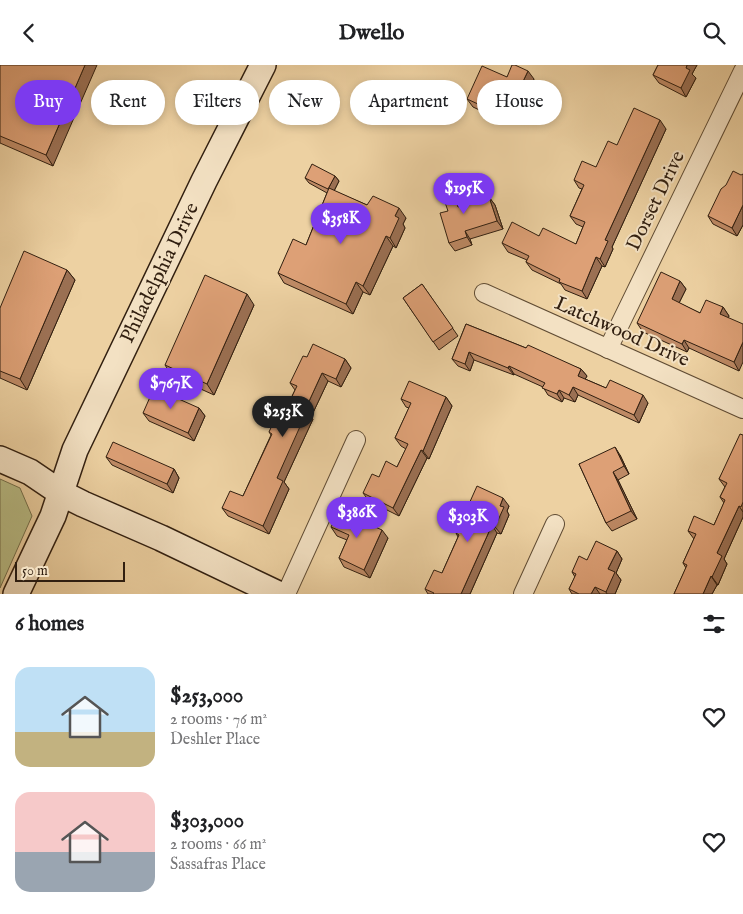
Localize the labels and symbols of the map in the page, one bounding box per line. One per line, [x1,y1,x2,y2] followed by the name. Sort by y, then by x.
[621,147,691,255] street label: Dorset Drive
[429,173,499,215] pin: $195K
[115,199,205,347] street label: Philadelphia Drive
[306,203,376,245] pin: $358K
[551,291,693,373] street label: Latchwood Drive
[136,367,206,410] pin: $767K
[248,395,318,438] pin: $253K
[322,497,392,539] pin: $386K
[433,501,503,543] pin: $303K
[15,559,125,582] scale bar

